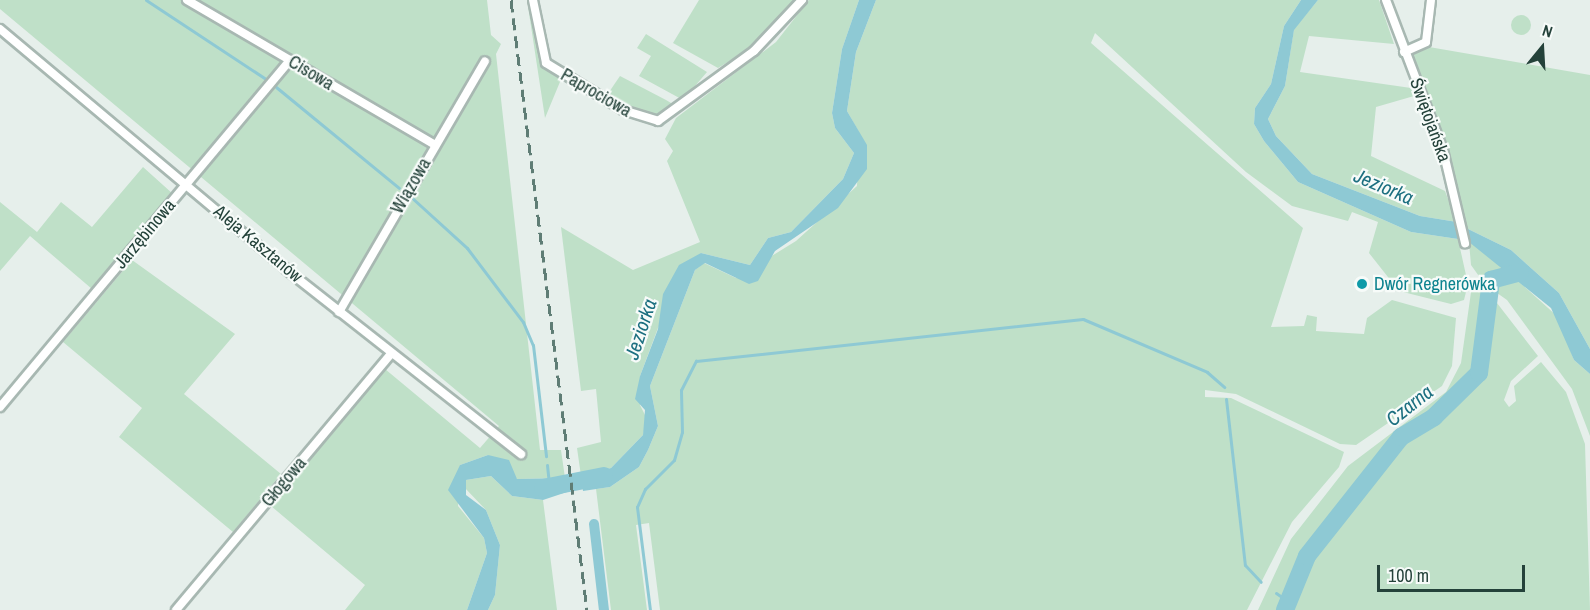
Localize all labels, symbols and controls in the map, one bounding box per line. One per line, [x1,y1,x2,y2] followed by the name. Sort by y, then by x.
[1512,18,1572,78] north arrow
[1540,19,1555,43] text: N
[284,51,338,95] street label: Cisowa
[557,64,635,122] street label: Paprociowa
[1405,75,1455,165] street label: Świętojańska
[386,154,436,218] street label: Wiązowa
[1351,163,1417,209] water label: Jeziorka
[110,195,180,273] street label: Jarzębinowa
[209,201,307,287] street label: Aleja Kasztanów
[1374,273,1495,295] place label: Dwór Regnerówka
[1355,277,1369,291] marker: Dwór Regnerówka
[619,296,661,362] water label: Jeziorka
[1381,379,1437,431] water label: Czarna
[257,453,311,511] street label: Głogowa
[1380,553,1528,591] scale bar
[1388,563,1429,588] text: 100 m

